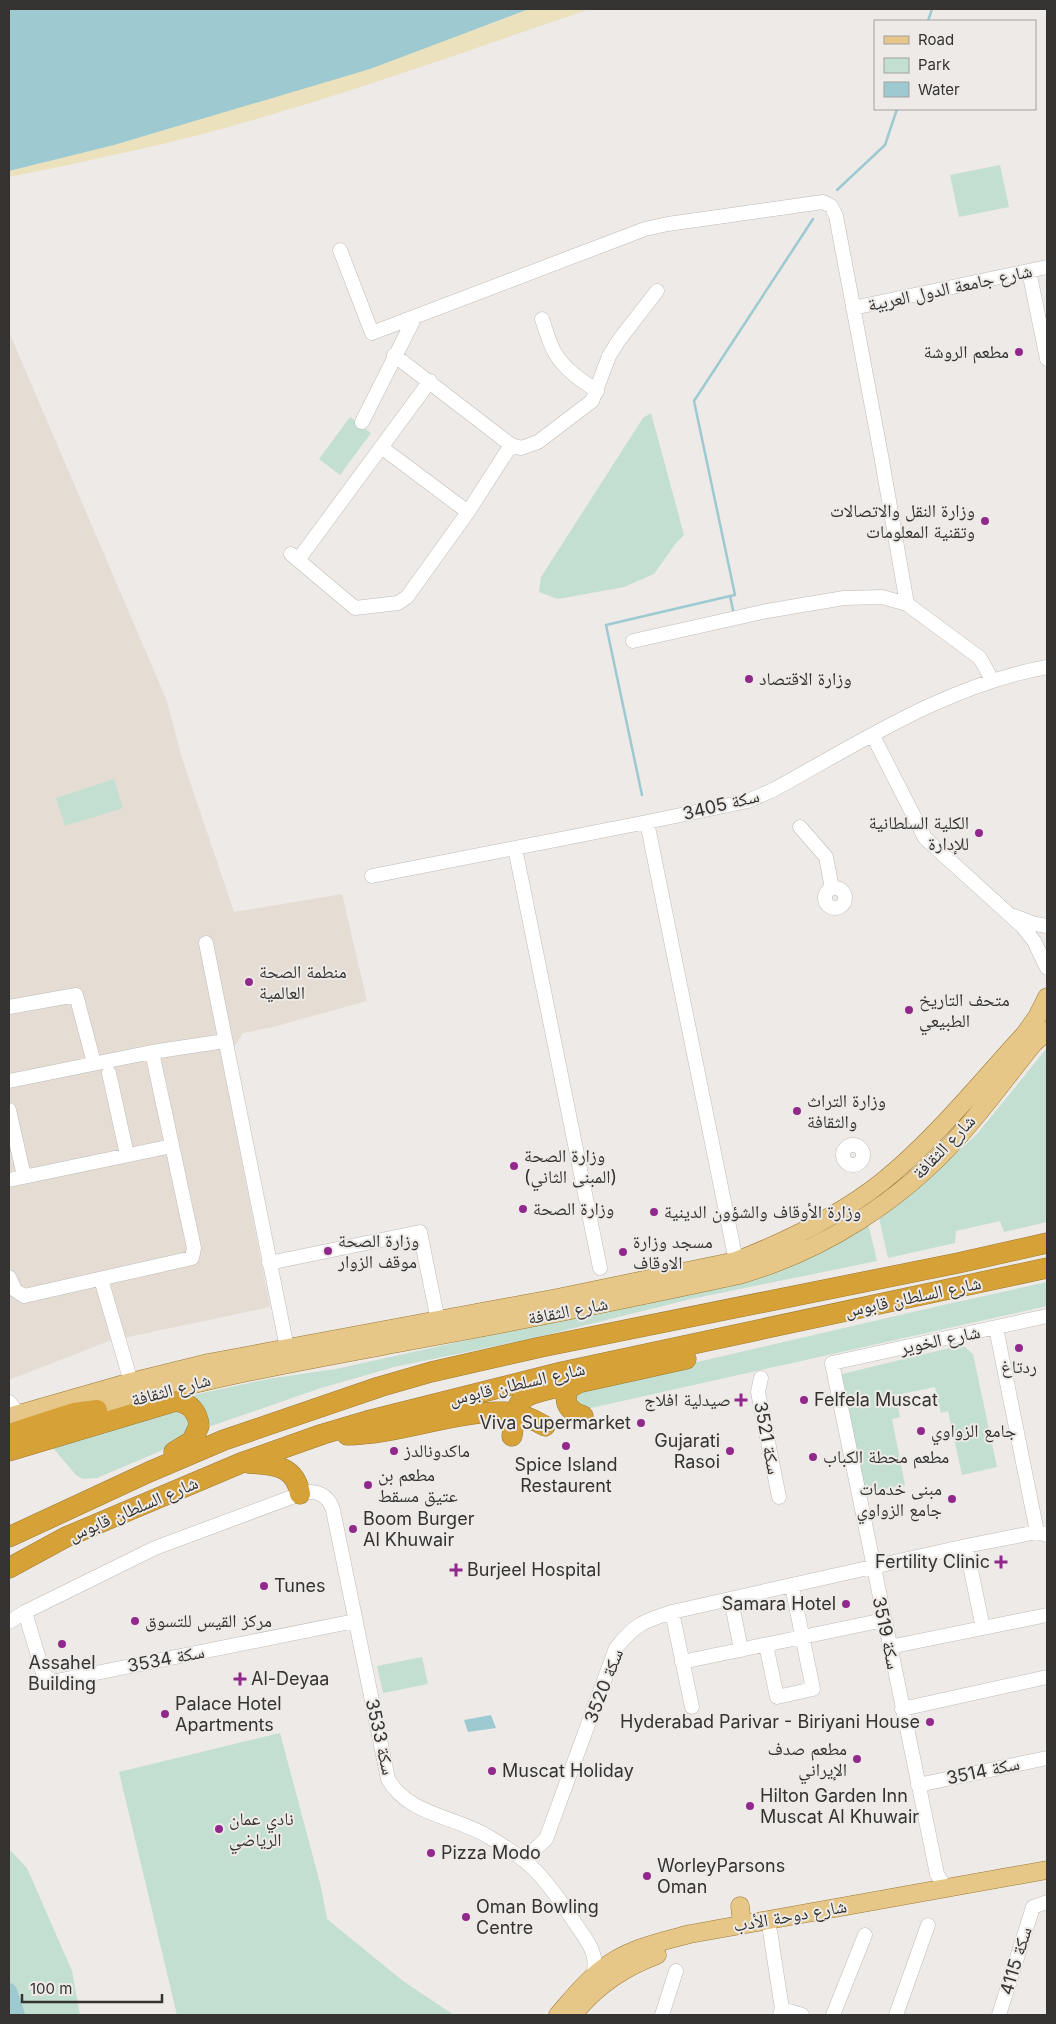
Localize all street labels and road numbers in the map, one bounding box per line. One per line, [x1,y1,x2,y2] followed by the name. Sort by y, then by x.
[866,260,1034,316] street label: شارع جامعة الدول العربية
[680,785,761,824] street label: سكة 3405
[908,1110,980,1184] street label: شارع الثقافة
[843,1272,983,1322] street label: شارع السلطان قابوس
[526,1292,610,1330] street label: شارع الثقافة
[897,1321,982,1359] street label: شارع الخوير
[447,1358,587,1410] street label: شارع السلطان قابوس
[129,1369,213,1411] street label: شارع الثقافة
[750,1400,785,1476] street label: سكة 3521
[65,1472,201,1546] street label: شارع السلطان قابوس
[869,1595,904,1671] street label: سكة 3519
[126,1641,206,1676] street label: سكة 3534
[580,1646,627,1726] street label: سكة 3520
[362,1697,399,1777] street label: سكة 3533
[944,1753,1021,1789] street label: سكة 3514
[732,1895,848,1937] street label: شارع دوحة الأدب
[995,1924,1036,1997] street label: سكة 4115

